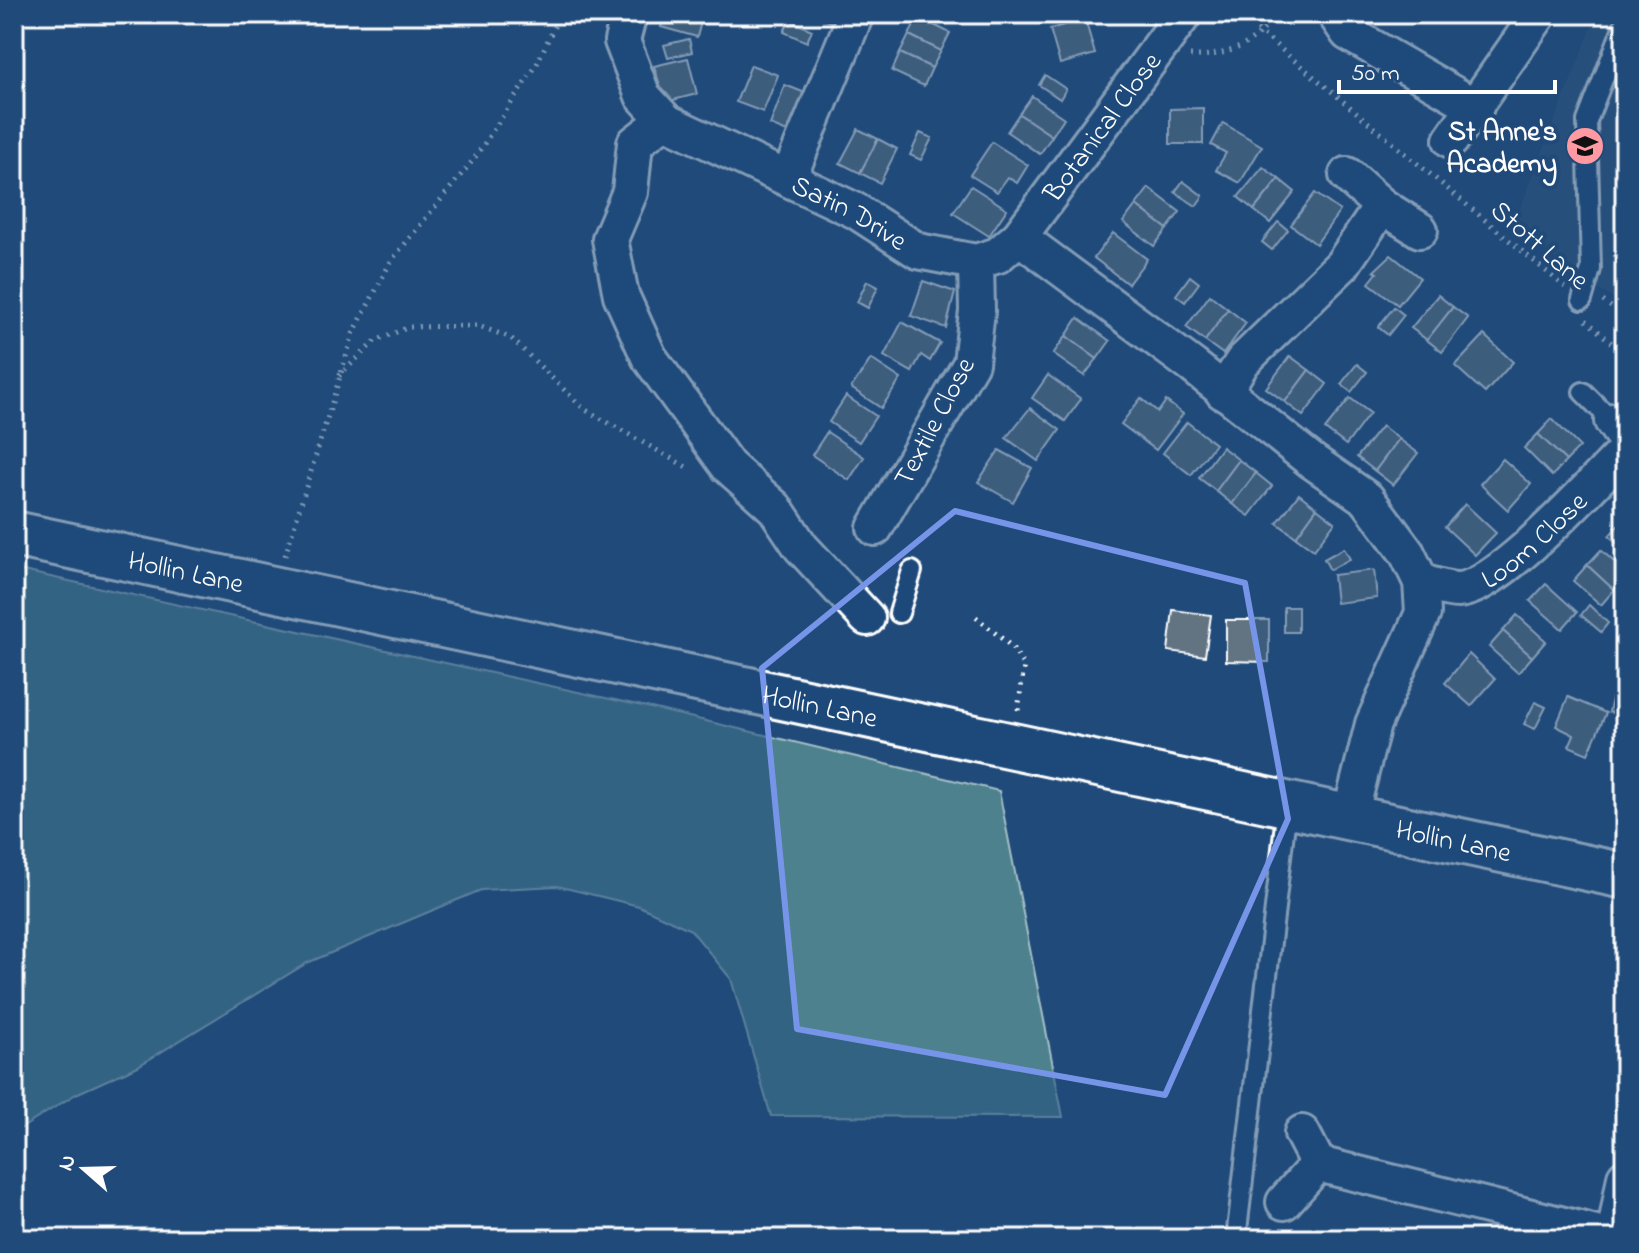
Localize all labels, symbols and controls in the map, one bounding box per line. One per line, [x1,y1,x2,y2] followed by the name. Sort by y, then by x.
[1034,44,1173,213] street label: Botanical Close
[1339,44,1555,94] scale bar
[1351,57,1400,92] text: 50 m
[1447,113,1557,186] place label: St Anne's Academy
[1564,125,1606,167] school or university icon: St Anne's Academy
[784,166,915,263] street label: Satin Drive
[1480,192,1598,302] street label: Stott Lane
[885,350,988,495] street label: Textile Close
[1474,484,1599,601] street label: Loom Close
[124,542,247,606] street label: Hollin Lane
[758,676,881,741] street label: Hollin Lane
[1392,811,1515,875] street label: Hollin Lane
[44,1129,124,1209] north arrow
[50,1151,86,1176] text: N

